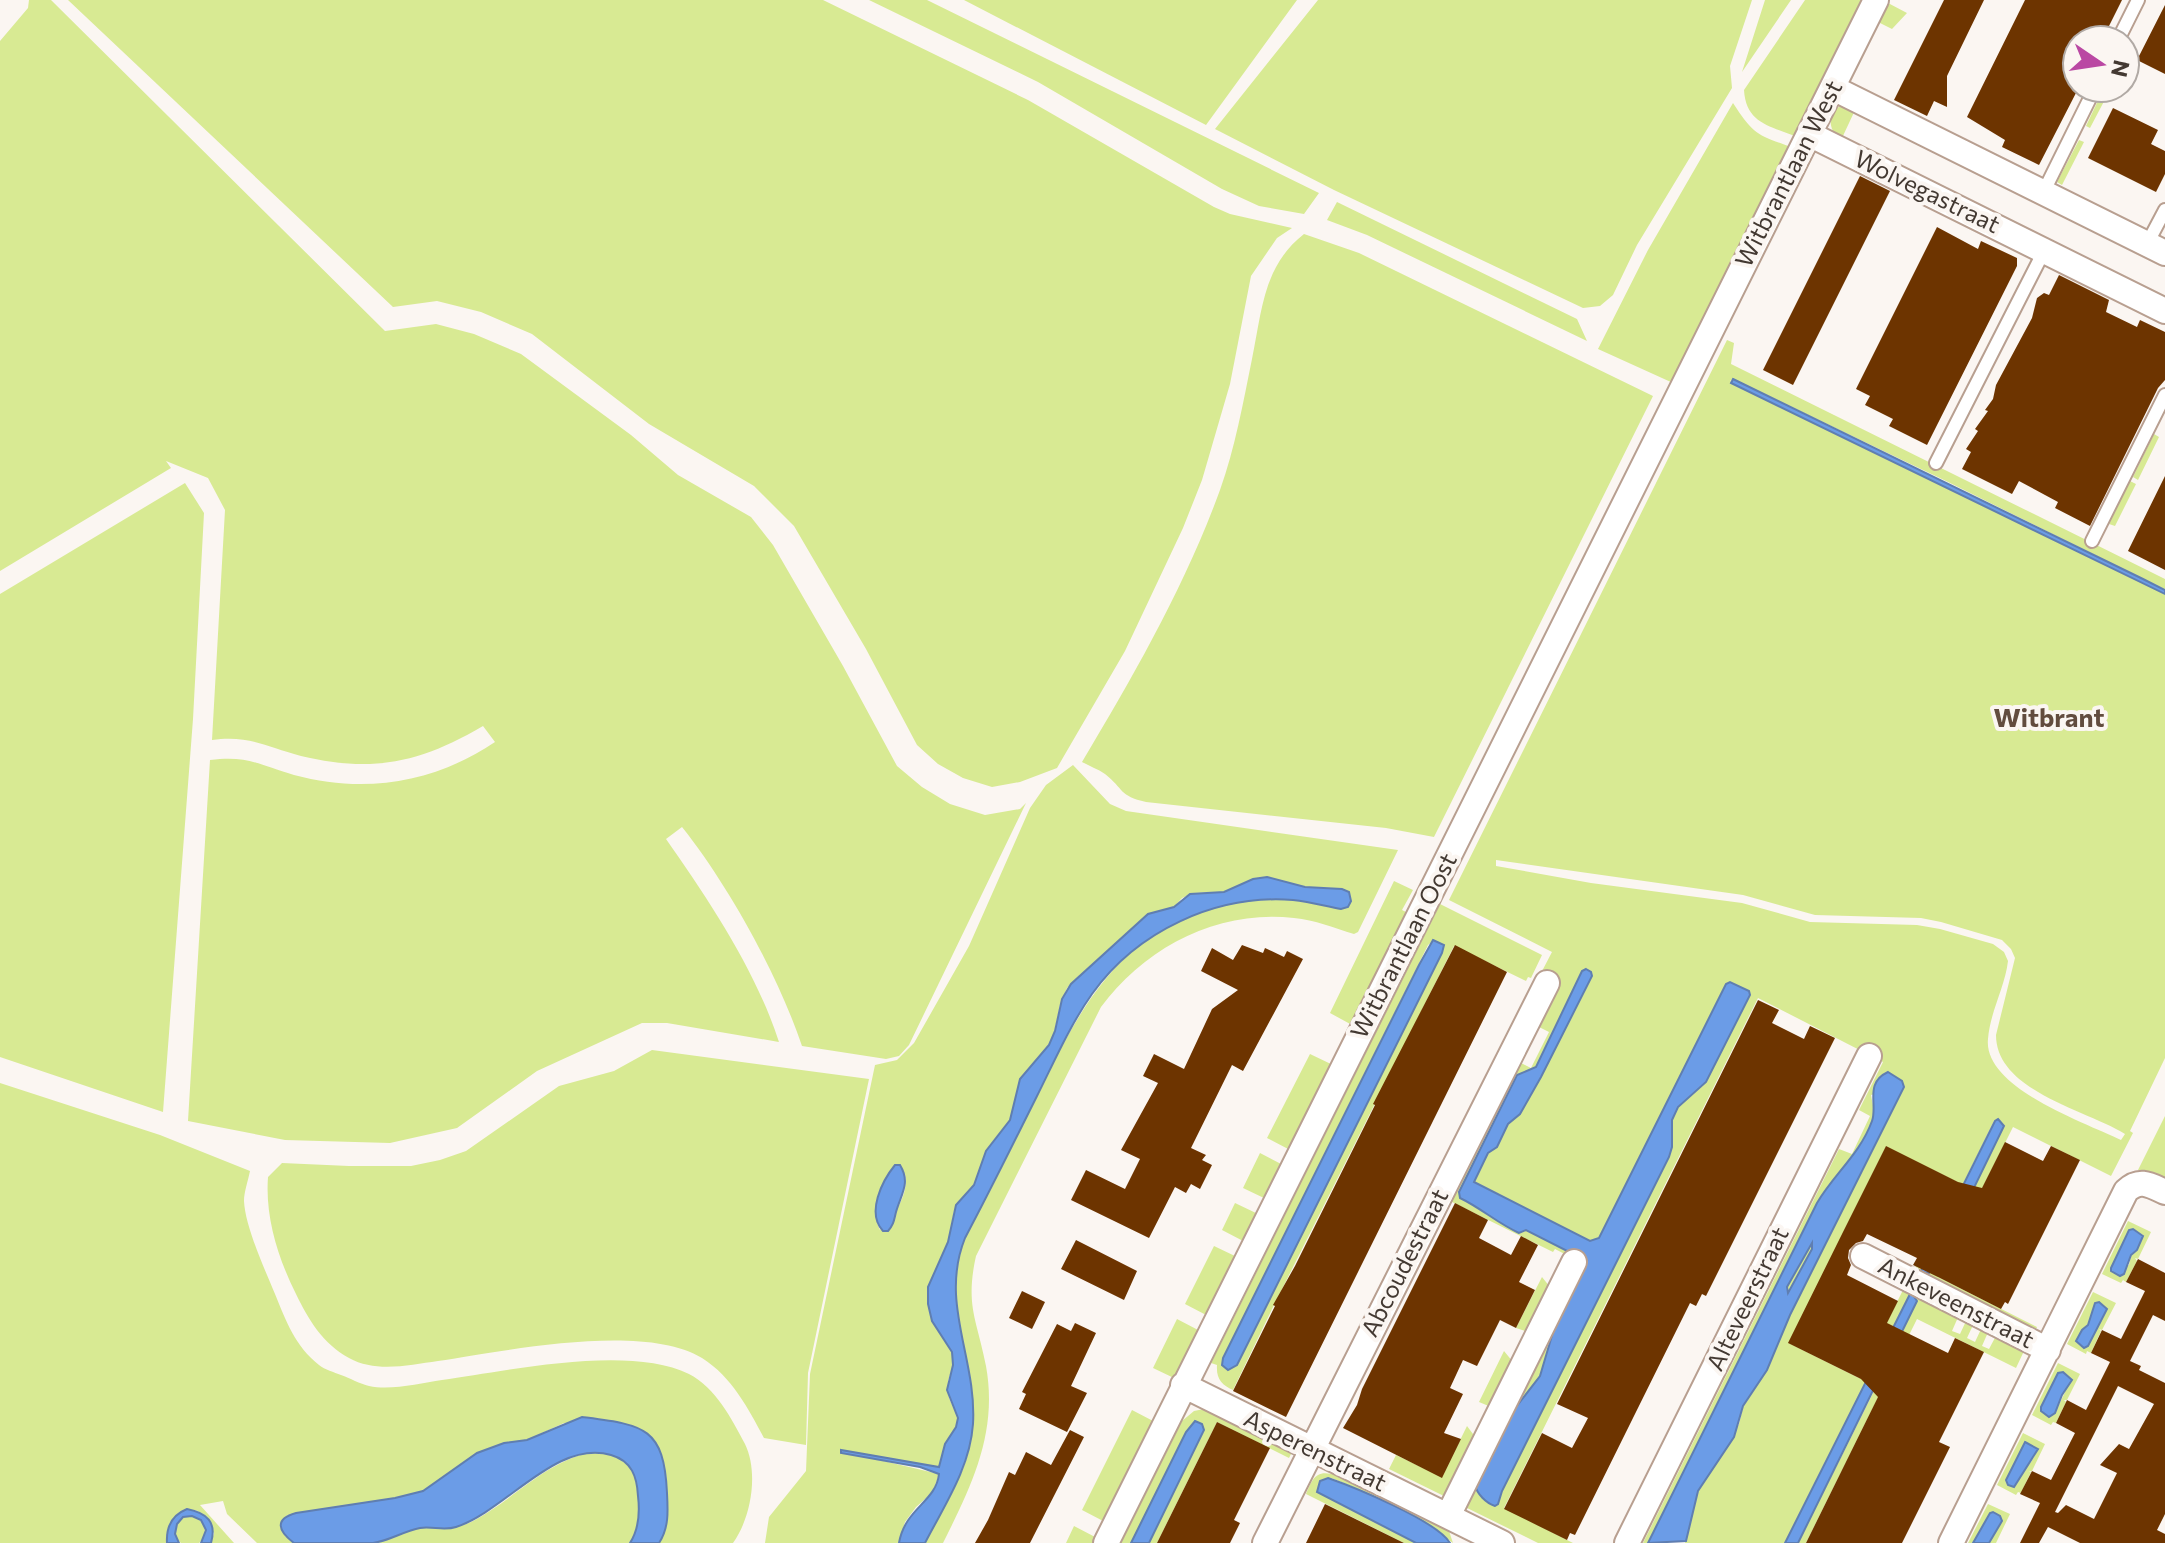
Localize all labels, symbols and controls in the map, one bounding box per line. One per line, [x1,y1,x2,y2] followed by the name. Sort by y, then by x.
[2061,24,2141,104] north arrow
[2106,58,2136,80] text: N
[1728,75,1847,272] street label: Witbrantlaan West
[1850,143,2005,238] street label: Wolvegastraat
[1993,701,2105,732] district label: Witbrant
[1343,848,1462,1043] street label: Witbrantlaan Oost
[1354,1183,1453,1341] street label: Abcoudestraat
[1699,1222,1794,1375] street label: Alteveerstraat
[1874,1250,2040,1353] street label: Ankeveenstraat
[1240,1403,1392,1497] street label: Asperenstraat

